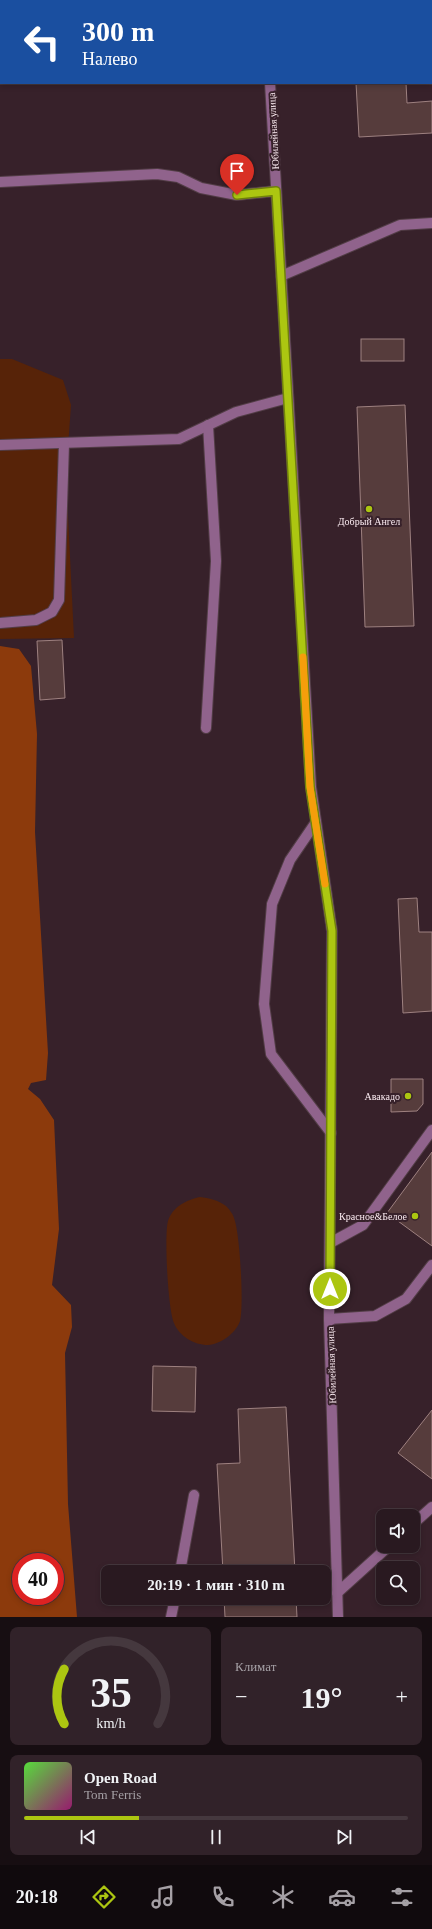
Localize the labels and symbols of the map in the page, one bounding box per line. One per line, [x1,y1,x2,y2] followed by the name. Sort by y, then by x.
[266,92,281,170] street label: Юбилейная улица
[220,154,254,195] pin
[364,504,374,514] marker: Добрый Ангел
[338,516,400,527] place label: Добрый Ангел
[365,1091,400,1102] place label: Авакадо
[403,1091,413,1101] marker: Авакадо
[339,1211,408,1222] place label: Красное&Белое
[410,1211,420,1221] marker: Красное&Белое
[309,1268,351,1310] position arrow
[325,1326,338,1404] street label: Юбилейная улица
[12,1553,64,1605] speed limit sign: 40

